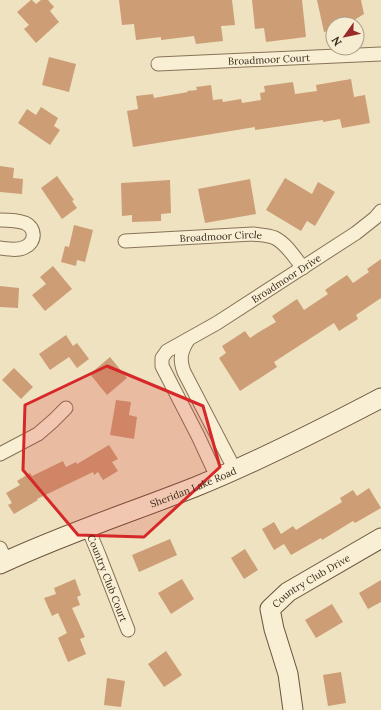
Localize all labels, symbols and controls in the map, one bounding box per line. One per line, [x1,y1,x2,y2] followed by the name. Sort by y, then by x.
[325,16,365,56] north arrow
[328,34,345,49] text: N
[228,51,310,67] street label: Broadmoor Court
[179,227,263,245] street label: Broadmoor Circle
[249,251,324,306] street label: Broadmoor Drive
[148,464,238,510] street label: Sheridan Lake Road
[85,533,131,624] street label: Country Club Court
[269,551,353,610] street label: Country Club Drive

